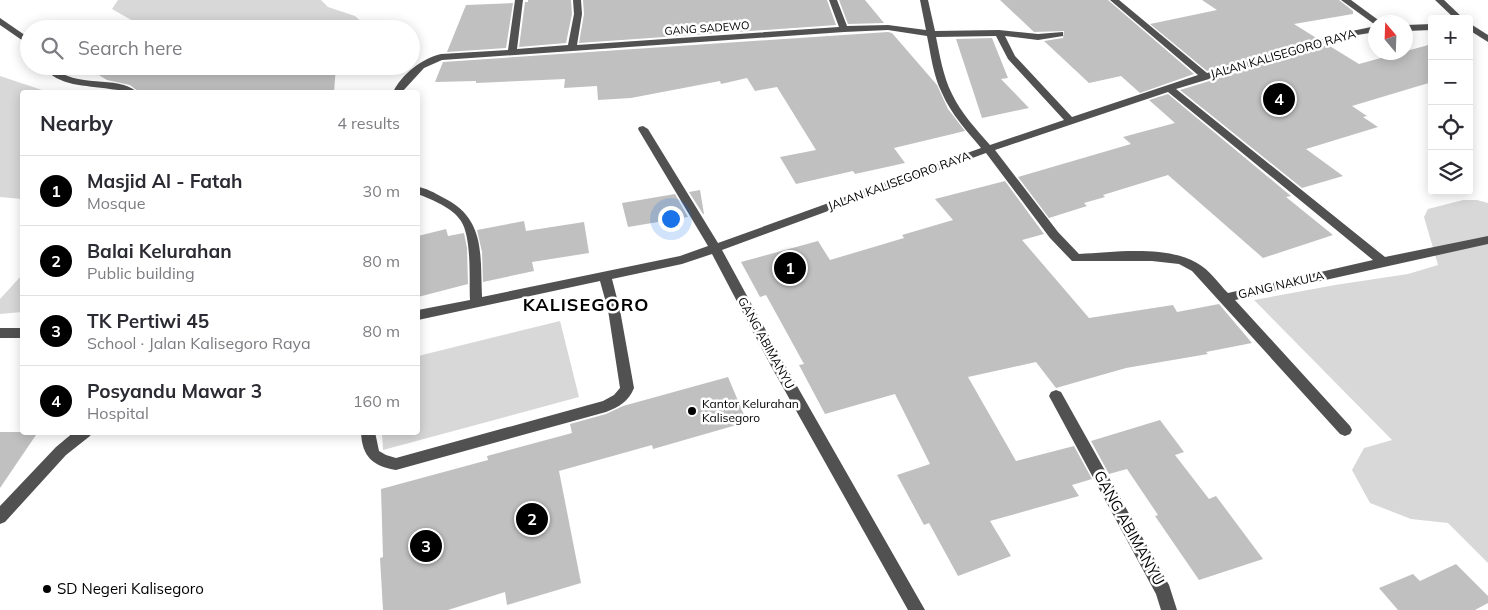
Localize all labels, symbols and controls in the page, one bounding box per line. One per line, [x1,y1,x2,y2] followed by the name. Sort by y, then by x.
[1368,15,1413,60] north arrow
[1428,15,1473,195] map controls
[1428,15,1473,60] button: +
[664,18,750,38] street label: GANG SADEWO
[20,20,420,75] search box
[1208,26,1357,81] street label: JALAN KALISEGORO RAYA
[38,34,66,62] icon: search
[78,36,182,60] text: Search here
[1428,60,1473,105] button: −
[1263,80,1295,118] pin: 4
[1428,105,1473,150] button: locate
[40,110,113,136] text: Nearby
[337,113,400,133] text: 4 results
[826,148,972,213] street label: JALAN KALISEGORO RAYA
[1428,150,1473,195] button: layers
[87,169,242,193] text: Masjid Al - Fatah
[51,181,61,201] text: 1
[363,181,400,201] text: 30 m
[87,193,145,213] text: Mosque
[658,206,684,232] your location
[87,239,232,263] text: Balai Kelurahan
[774,249,806,287] pin: 1
[51,251,61,271] text: 2
[363,251,400,271] text: 80 m
[87,263,195,283] text: Public building
[1237,267,1325,302] street label: GANG NAKULA
[523,293,649,316] district label: KALISEGORO
[735,294,798,391] street label: GANG ABIMANYU
[87,309,209,333] text: TK Pertiwi 45
[51,321,61,341] text: 3
[363,321,400,341] text: 80 m
[87,333,311,353] text: School · Jalan Kalisegoro Raya
[87,379,262,403] text: Posyandu Mawar 3
[51,391,61,411] text: 4
[353,391,400,411] text: 160 m
[702,396,799,425] place label: Kantor Kelurahan Kalisegoro
[87,403,149,423] text: Hospital
[686,405,698,417] marker: Kantor Kelurahan Kalisegoro
[1090,467,1169,588] street label: GANG ABIMANYU
[516,500,548,538] pin: 2
[410,527,442,565] pin: 3
[57,579,204,598] place label: SD Negeri Kalisegoro
[41,583,53,595] marker: SD Negeri Kalisegoro

